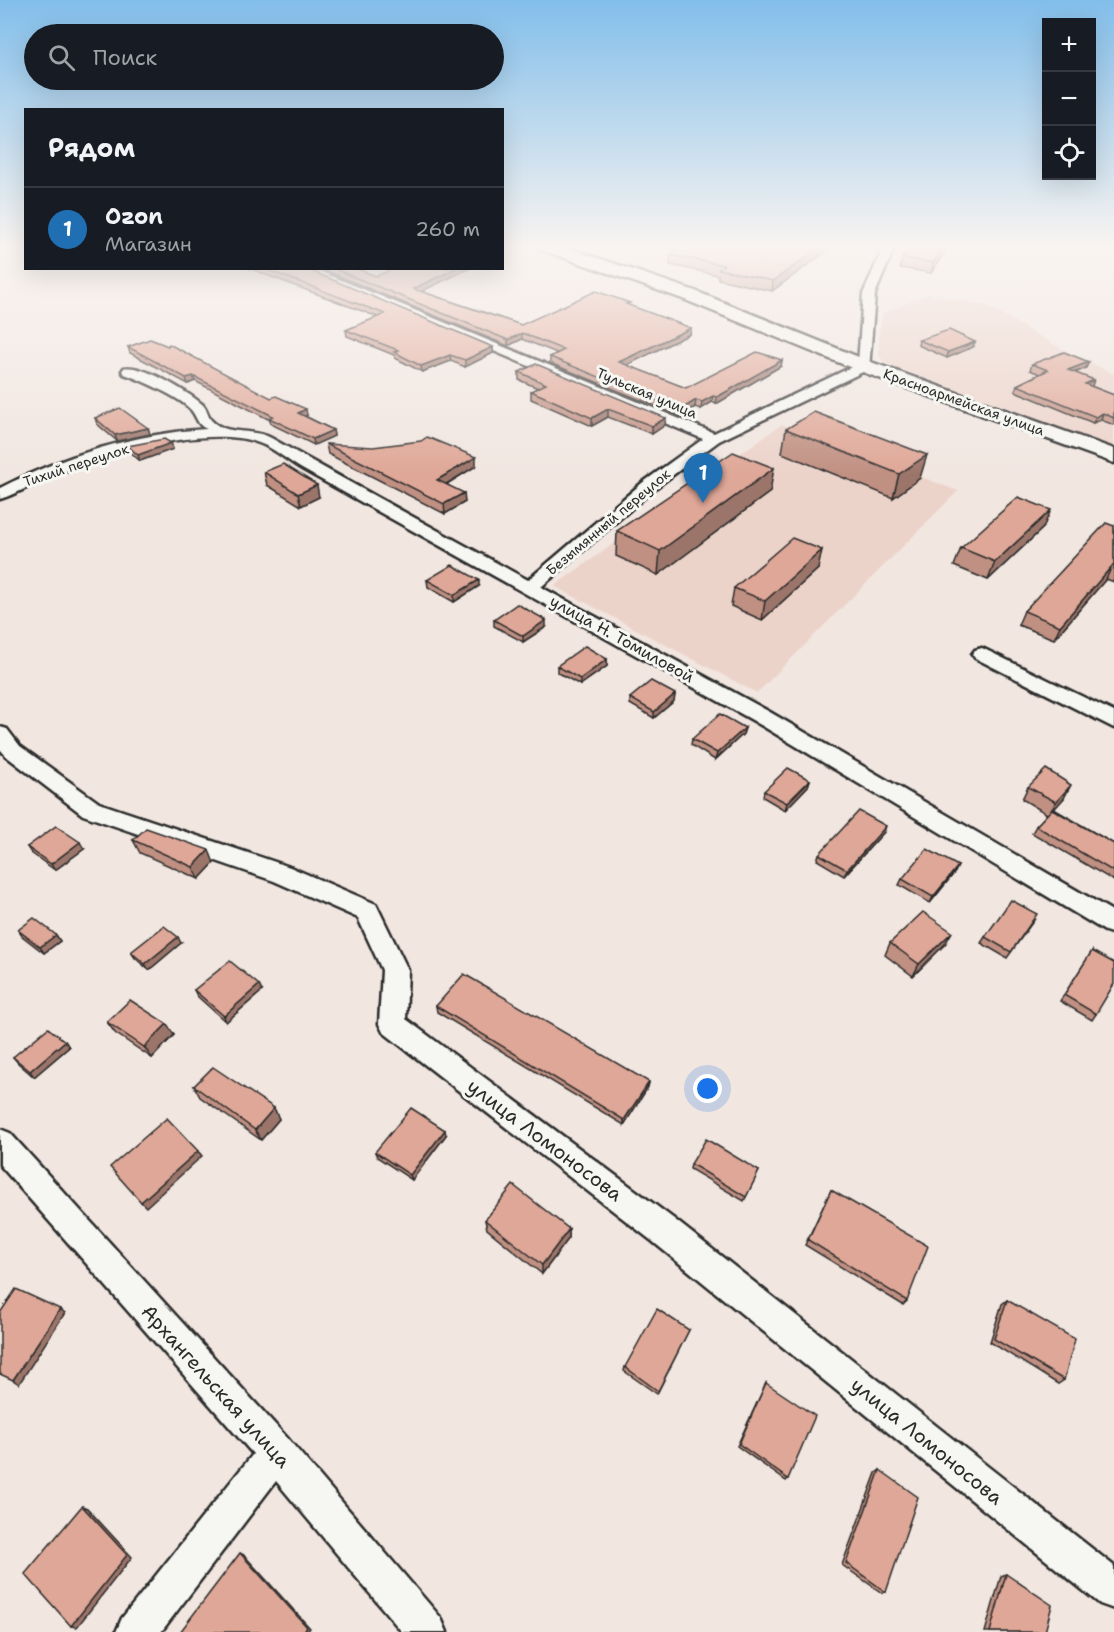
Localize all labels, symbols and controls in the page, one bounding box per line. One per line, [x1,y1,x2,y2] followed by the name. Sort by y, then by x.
[1042,18,1096,180] map controls
[1042,18,1096,72] button: +
[24,24,504,90] search box
[45,41,78,74] icon: search
[93,43,157,72] text: Поиск
[1042,72,1096,126] button: −
[1042,126,1096,180] button: locate
[48,130,135,165] text: Рядом
[105,202,163,231] text: Ozon
[63,216,72,242] text: 1
[415,216,480,242] text: 260 m
[105,231,192,257] text: Магазин
[594,364,700,422] street label: Тульская улица
[881,364,1047,440] street label: Красноармейская улица
[21,439,132,491] street label: Тихий переулок
[684,454,722,503] pin: 1
[542,465,674,579] street label: Безымянный переулок
[546,591,698,687] street label: улица Н. Томиловой
[462,1073,629,1207] street label: улица Ломоносова
[693,1074,722,1103] your location
[136,1299,297,1474] street label: Архангельская улица
[846,1372,1009,1511] street label: улица Ломоносова

